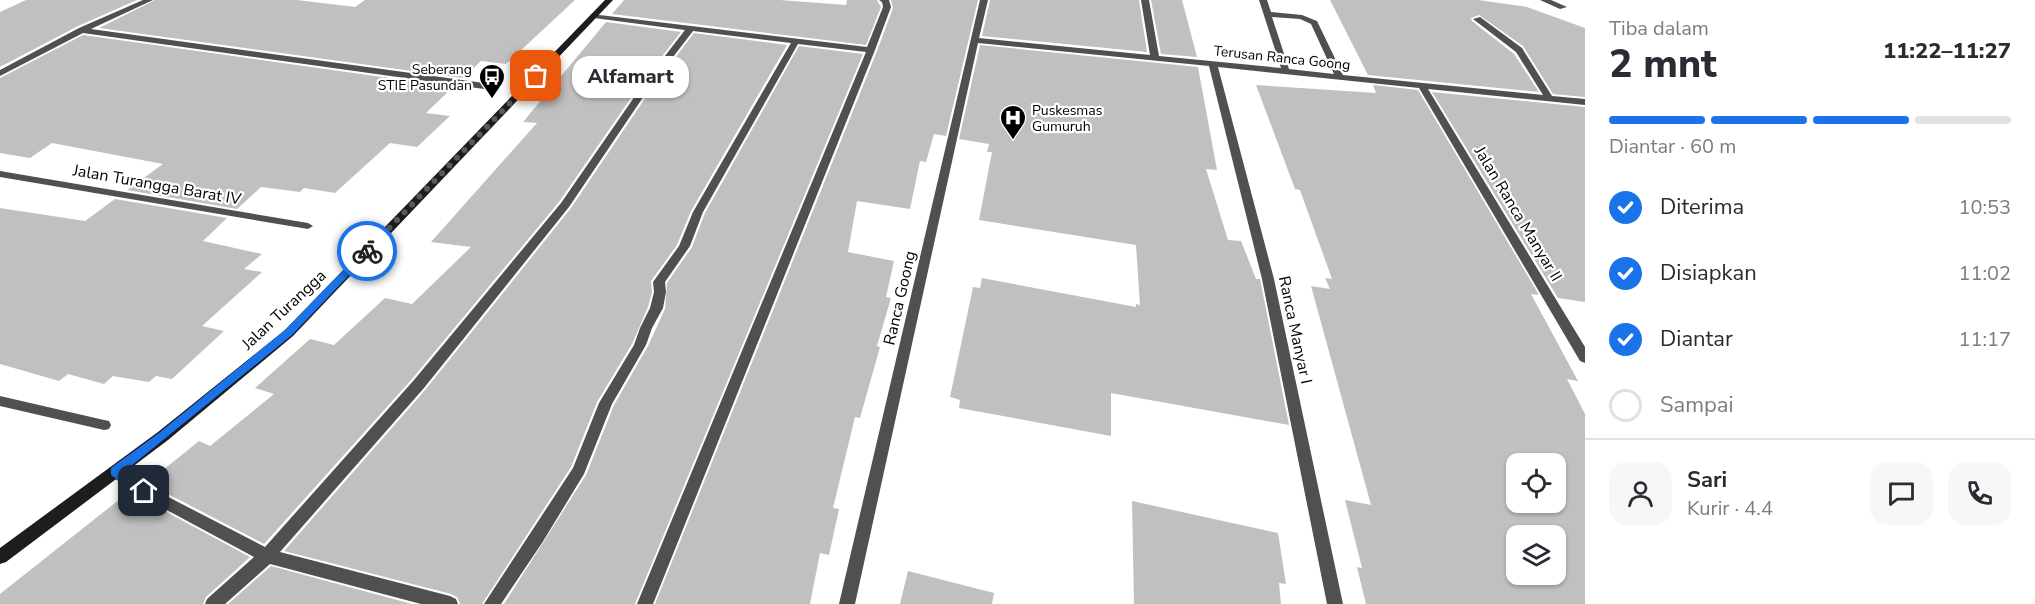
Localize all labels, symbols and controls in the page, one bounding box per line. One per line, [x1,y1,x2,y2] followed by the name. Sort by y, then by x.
[1609,15,1709,42] text: Tiba dalam
[1883,36,2011,66] text: 11:22–11:27
[1609,38,1717,91] text: 2 mnt
[1213,41,1351,75] street label: Terusan Ranca Goong
[510,50,561,101] pin
[572,55,689,97] callout: Alfamart
[519,59,552,92] icon: bag
[378,60,472,95] place label: Seberang STIE Pasundan
[477,62,507,100] bus stop icon: Seberang STIE Pasundan
[588,63,673,90] text: Alfamart
[1032,101,1103,136] place label: Puskesmas Gumuruh
[998,103,1028,141] hospital icon: Puskesmas Gumuruh
[1609,133,1736,160] text: Diantar · 60 m
[1468,141,1567,286] street label: Jalan Ranca Manyar II
[70,159,244,211] street label: Jalan Turangga Barat IV
[1609,191,1642,224] icon: check
[1660,192,1744,222] text: Diterima
[1958,194,2011,221] text: 10:53
[337,221,397,281] courier
[351,235,384,268] icon: bike
[878,249,922,347] street label: Ranca Goong
[1609,257,1642,290] icon: check
[1660,258,1757,288] text: Disiapkan
[1958,260,2011,287] text: 11:02
[236,265,331,356] street label: Jalan Turangga
[1273,274,1317,386] street label: Ranca Manyar I
[1609,323,1642,356] icon: check
[1660,324,1733,354] text: Diantar
[1958,326,2011,353] text: 11:17
[1660,390,1734,420] text: Sampai
[1506,453,1566,585] map controls
[1506,453,1566,513] button: locate
[1609,462,1672,525] button: person
[1870,462,1933,525] button: chat
[1948,462,2011,525] button: phone
[118,465,169,516] pin
[1687,465,1727,495] text: Sari
[127,474,160,507] icon: home
[1687,495,1773,522] text: Kurir · 4.4
[1506,525,1566,585] button: layers

